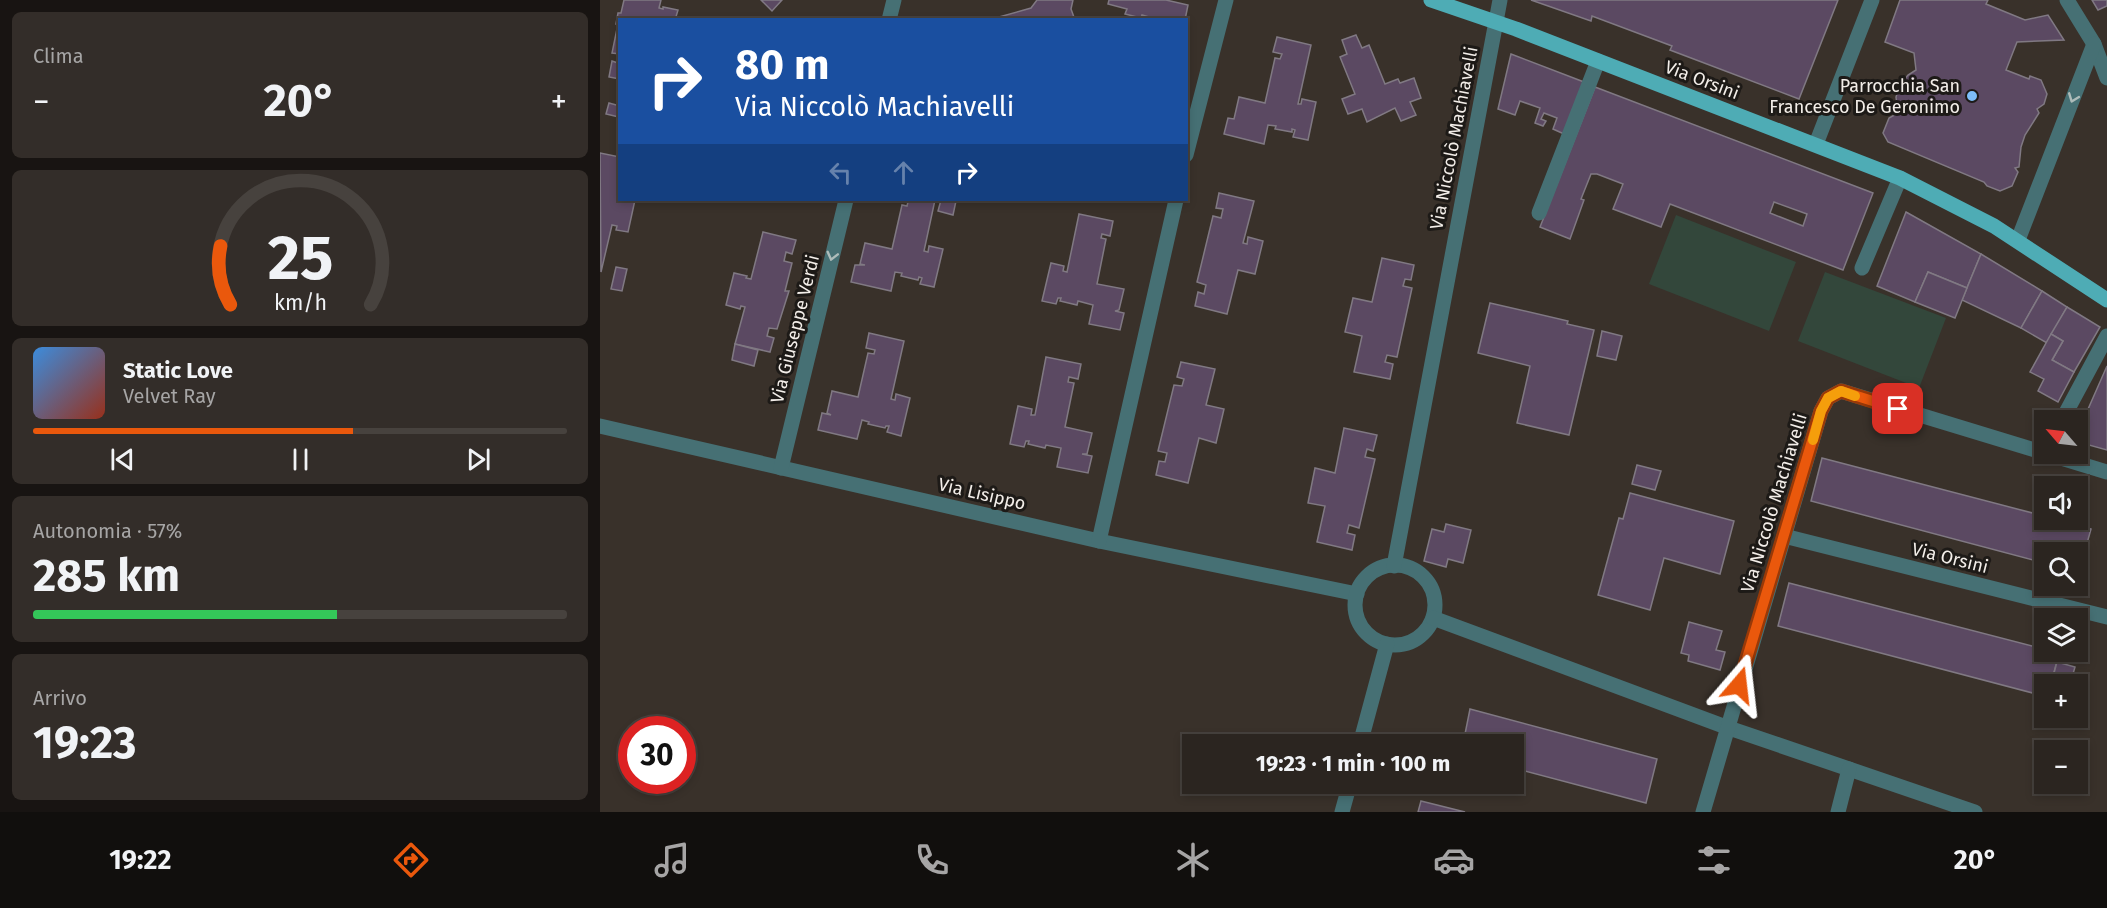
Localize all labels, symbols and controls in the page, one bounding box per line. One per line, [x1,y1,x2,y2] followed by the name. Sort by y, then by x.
[735,40,829,90] text: 80 m
[636,42,714,120] icon: right
[33,44,84,68] text: Clima
[1425,44,1483,232] street label: Via Niccolò Machiavelli
[1662,56,1742,104] street label: Via Orsini
[263,74,337,128] text: 20°
[1769,75,1960,118] place label: Parrocchia San Francesco De Geronimo
[33,82,50,122] text: −
[551,82,567,122] text: +
[1965,89,1979,103] marker: Parrocchia San Francesco De Geronimo
[735,91,1014,123] text: Via Niccolò Machiavelli
[2068,92,2080,103] one-way arrow
[824,156,857,189] icon: left
[887,156,920,189] icon: ahead
[950,156,983,189] icon: right
[267,221,333,296] text: 25
[827,251,840,261] one-way arrow
[766,252,824,406] street label: Via Giuseppe Verdi
[273,290,327,316] text: km/h
[123,357,233,384] text: Static Love
[1872,383,1923,434] pin
[123,384,216,408] text: Velvet Ray
[1881,392,1914,425] icon: arrive
[2034,410,2088,464] north arrow
[2034,410,2088,794] map controls
[1736,411,1812,595] street label: Via Niccolò Machiavelli
[106,443,139,476] icon: previous
[284,443,317,476] icon: pause
[462,443,495,476] icon: next
[936,473,1028,515] street label: Via Lisippo
[2034,476,2088,530] button: sound
[33,519,182,543] text: Autonomia · 57%
[1910,538,1990,578] street label: Via Orsini
[2034,542,2088,596] button: search
[33,549,180,603] text: 285 km
[2034,608,2088,662] button: layers
[1707,653,1771,717] position arrow
[2034,674,2088,728] button: +
[33,686,87,710] text: Arrivo
[33,716,136,770] text: 19:23
[618,716,696,794] speed limit sign: 30
[2034,740,2088,794] button: −
[1256,750,1450,777] text: 19:23 · 1 min · 100 m
[390,839,432,881] icon: directions
[651,839,693,881] icon: music
[911,839,953,881] icon: phone
[1172,839,1214,881] icon: climate
[1433,839,1475,881] icon: car
[1693,839,1735,881] icon: filters
[109,844,171,876] text: 19:22
[1954,844,1998,876] text: 20°

